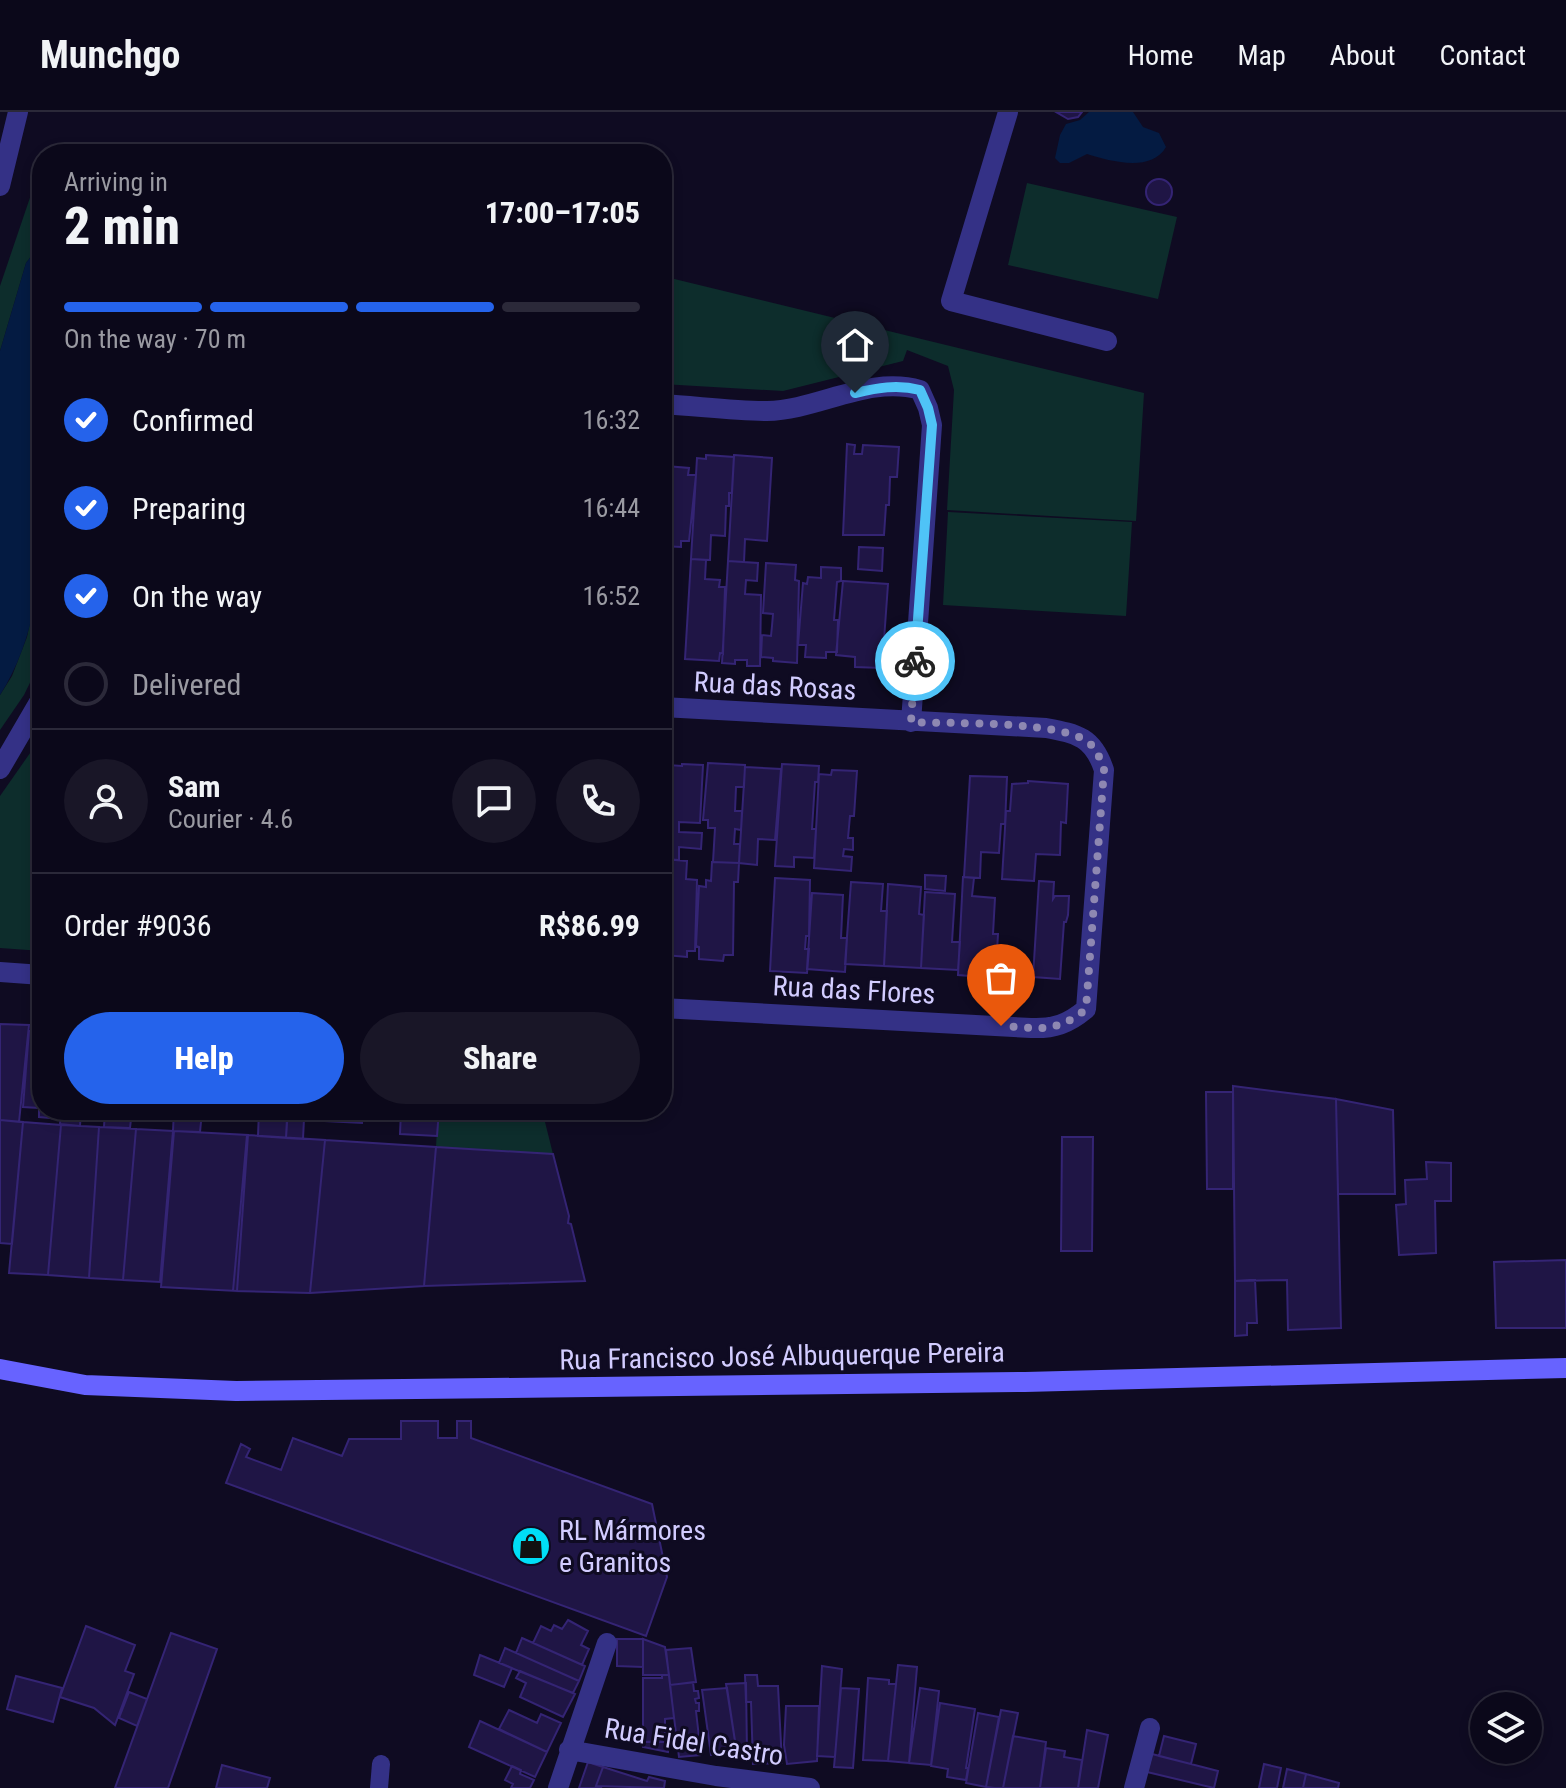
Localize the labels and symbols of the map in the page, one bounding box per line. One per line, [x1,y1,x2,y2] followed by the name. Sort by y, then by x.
[821,311,889,393] pin
[875,621,955,701] courier
[693,665,857,707] street label: Rua das Rosas
[967,944,1035,1026] pin
[772,969,936,1011] street label: Rua das Flores
[559,1336,1005,1376] street label: Rua Francisco José Albuquerque Pereira
[559,1514,706,1579] place label: RL Mármores e Granitos
[510,1525,552,1567] shop icon: RL Mármores e Granitos
[602,1712,786,1772] street label: Rua Fidel Castro

